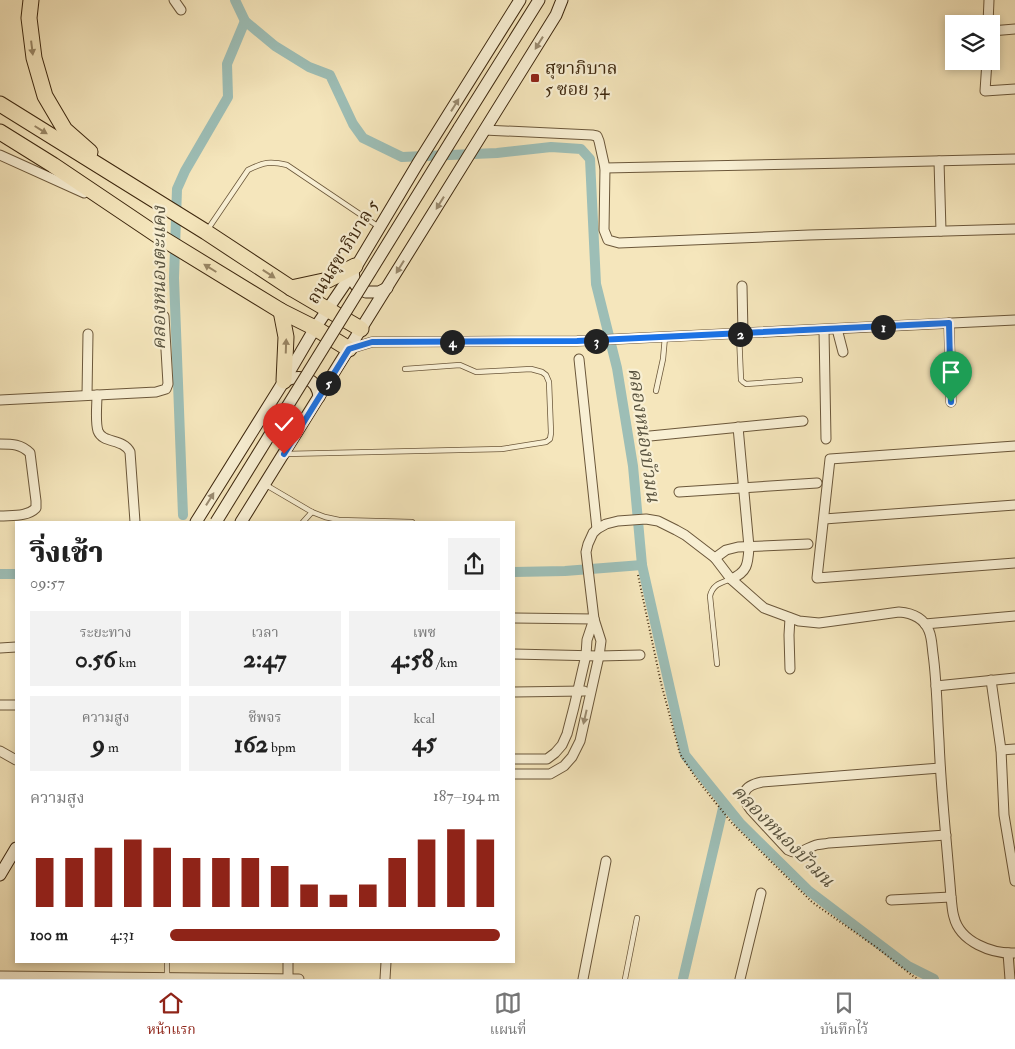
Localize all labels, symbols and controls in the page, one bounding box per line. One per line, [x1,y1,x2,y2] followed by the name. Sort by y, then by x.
[945,15,1000,70] map controls
[945,15,1000,70] button: layers
[534,36,543,49] one-way arrow
[29,41,37,57] one-way arrow
[545,57,618,101] place label: สุขาภิบาล 5 ซอย 34
[529,72,541,84] marker: สุขาภิบาล 5 ซอย 34
[450,99,460,112] one-way arrow
[35,125,48,134] one-way arrow
[302,195,384,309] street label: ถนนสุขาภิบาล 5
[435,196,444,209] one-way arrow
[147,204,171,350] water label: คลองหนองตะแคง
[395,260,405,273] one-way arrow
[203,263,217,272] one-way arrow
[263,269,276,279] one-way arrow
[870,314,896,340] pin: 1
[881,319,886,336] text: 1
[728,322,752,346] pin: 2
[737,326,744,343] text: 2
[584,328,608,354] pin: 3
[440,330,464,354] pin: 4
[594,333,599,350] text: 3
[449,334,456,351] text: 4
[282,338,290,354] one-way arrow
[930,351,972,402] pin
[937,358,965,386] icon: arrive
[623,366,665,504] water label: คลองหนองบัวมน
[316,370,340,396] pin: 5
[325,375,332,392] text: 5
[263,403,305,454] pin
[270,410,298,438] icon: check
[206,492,215,505] one-way arrow
[30,536,104,571] text: วิ่งเช้า
[448,538,500,590] button: share
[30,573,65,593] text: 09:57
[80,624,132,641] text: ระยะทาง
[251,624,279,641] text: เวลา
[413,624,436,641] text: เพซ
[75,644,116,675] text: 0.56
[243,644,287,675] text: 2:47
[391,644,433,675] text: 4:58
[116,654,136,671] text: km
[433,654,458,671] text: /km
[82,709,130,726] text: ความสูง
[248,709,282,726] text: ชีพจร
[414,710,435,727] text: kcal
[581,710,589,725] one-way arrow
[412,727,437,758] text: 45
[92,729,105,760] text: 9
[234,729,268,760] text: 162
[105,739,119,756] text: m
[268,739,296,756] text: bpm
[727,780,840,893] water label: คลองหนองบัวมน
[433,786,500,806] text: 187–194 m
[30,788,85,808] text: ความสูง
[30,925,68,945] text: 100 m
[110,925,134,945] text: 4:31
[147,989,196,1041] tab: หน้าแรก
[490,989,526,1041] tab: แผนที่
[820,989,868,1041] tab: บันทึกไว้

